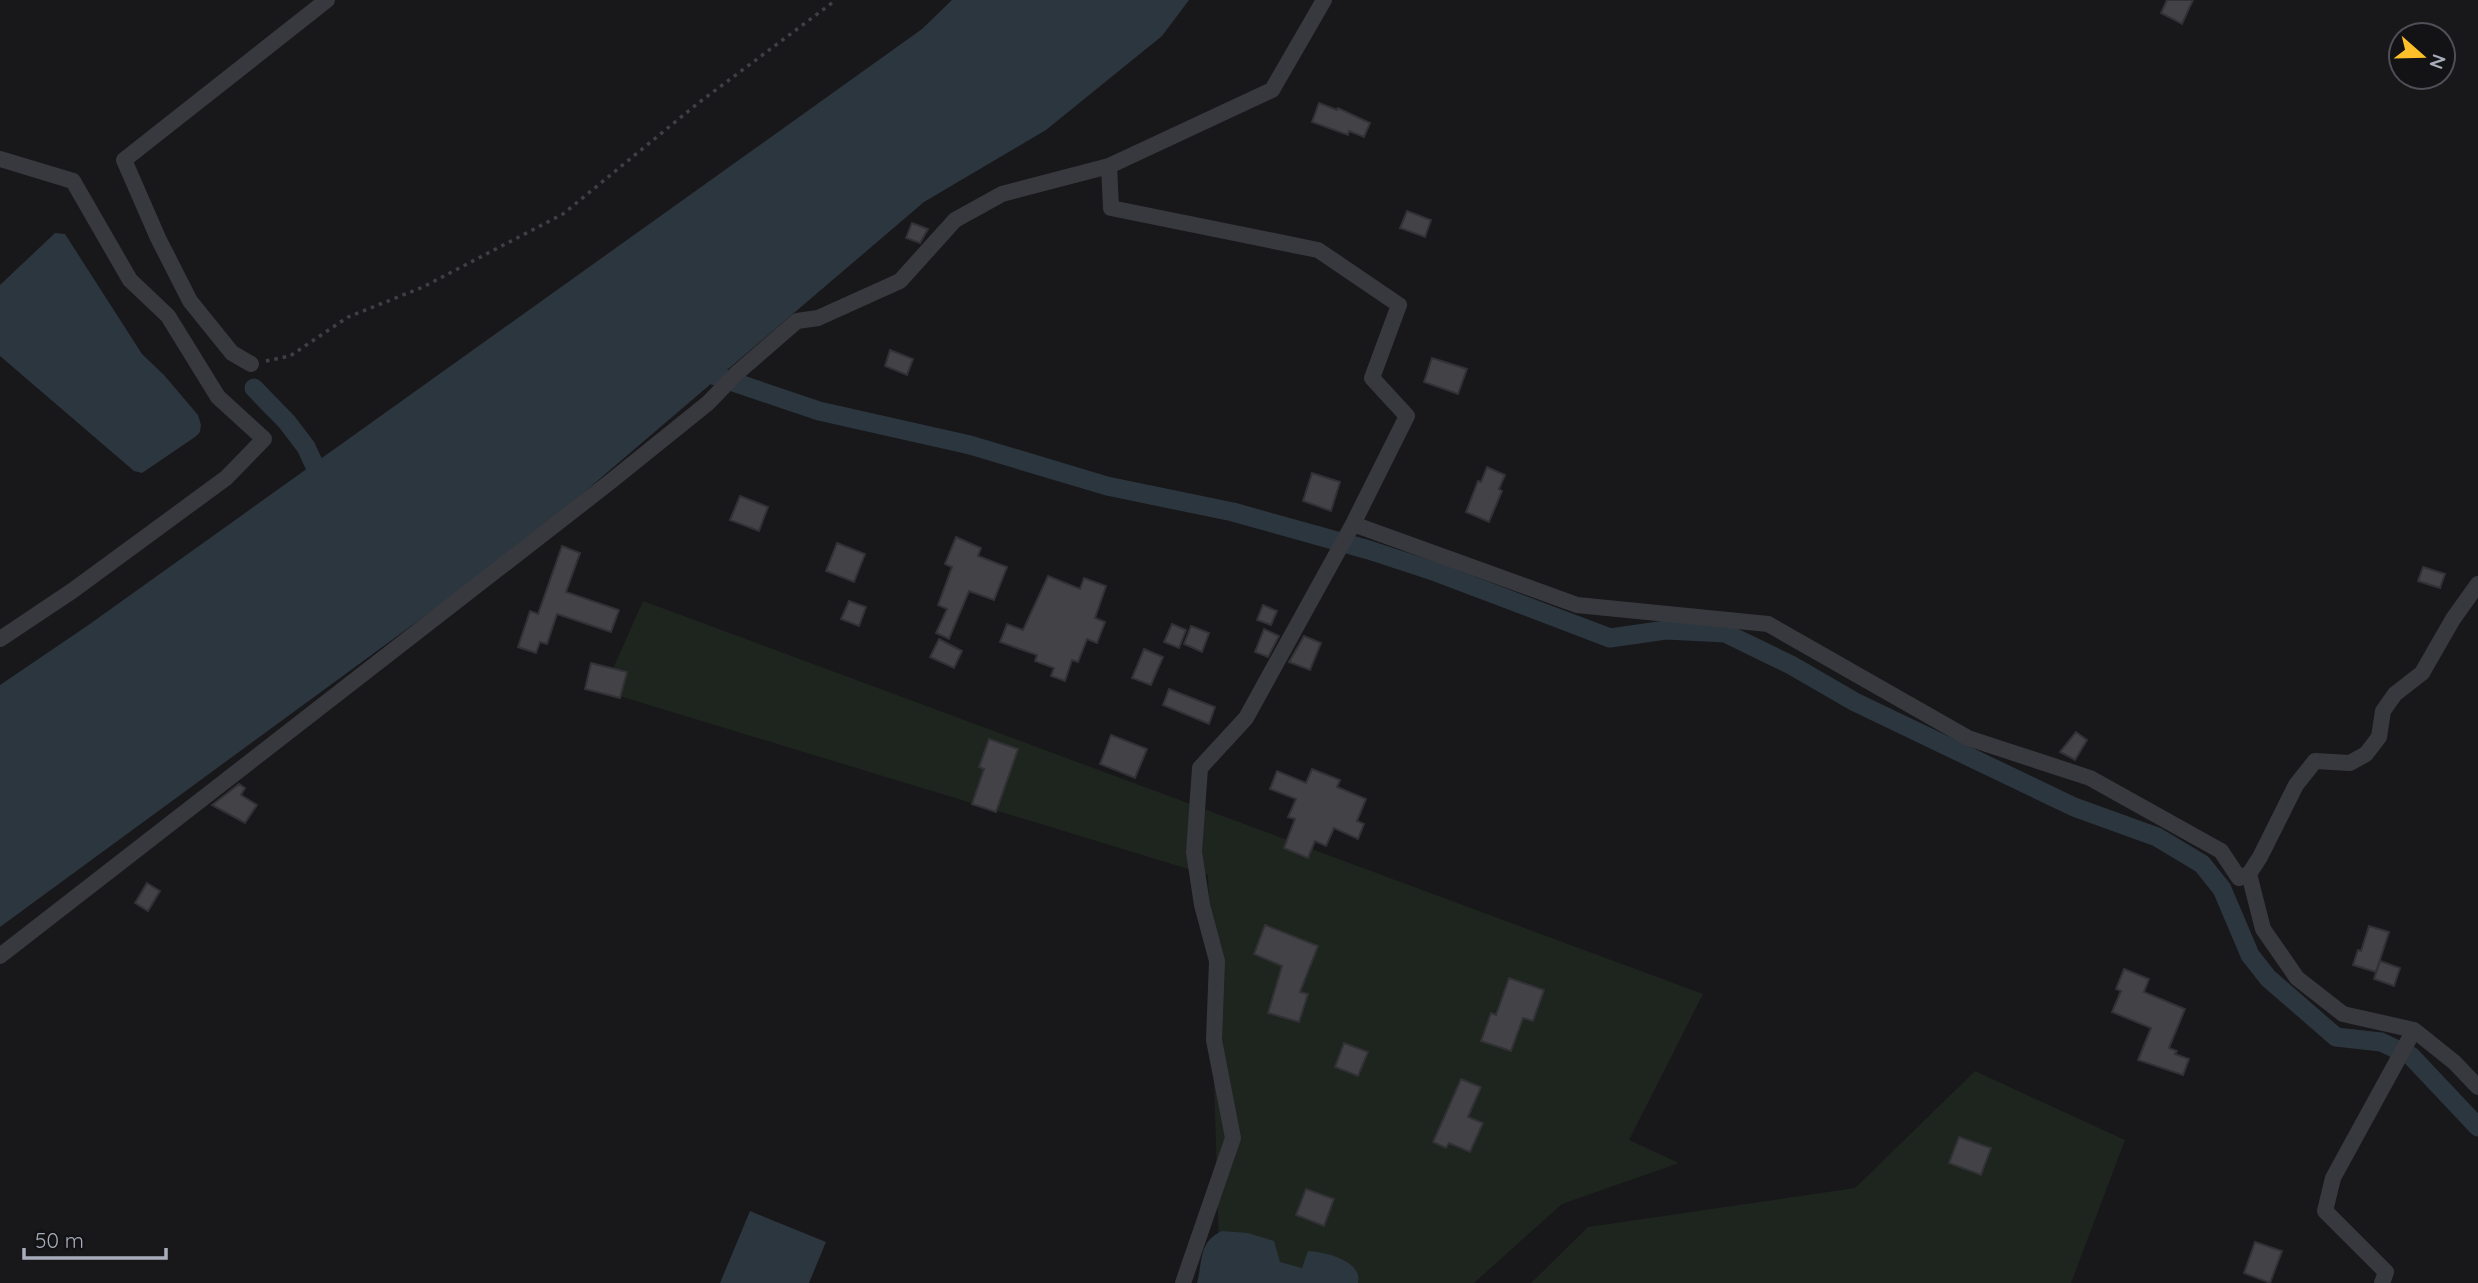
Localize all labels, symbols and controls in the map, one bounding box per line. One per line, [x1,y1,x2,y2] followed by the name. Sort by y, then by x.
[2387,21,2457,91] north arrow
[2424,51,2452,72] text: N
[24,1216,166,1260] scale bar
[35,1227,84,1253] text: 50 m

